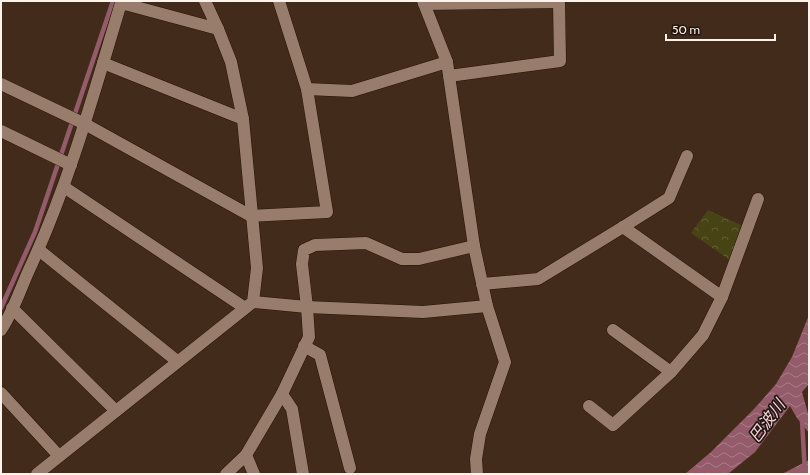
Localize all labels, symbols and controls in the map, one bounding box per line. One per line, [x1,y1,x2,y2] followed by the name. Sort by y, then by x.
[666,16,775,42] scale bar
[672,22,700,37] text: 50 m
[745,394,790,446] water label: 巴波川

